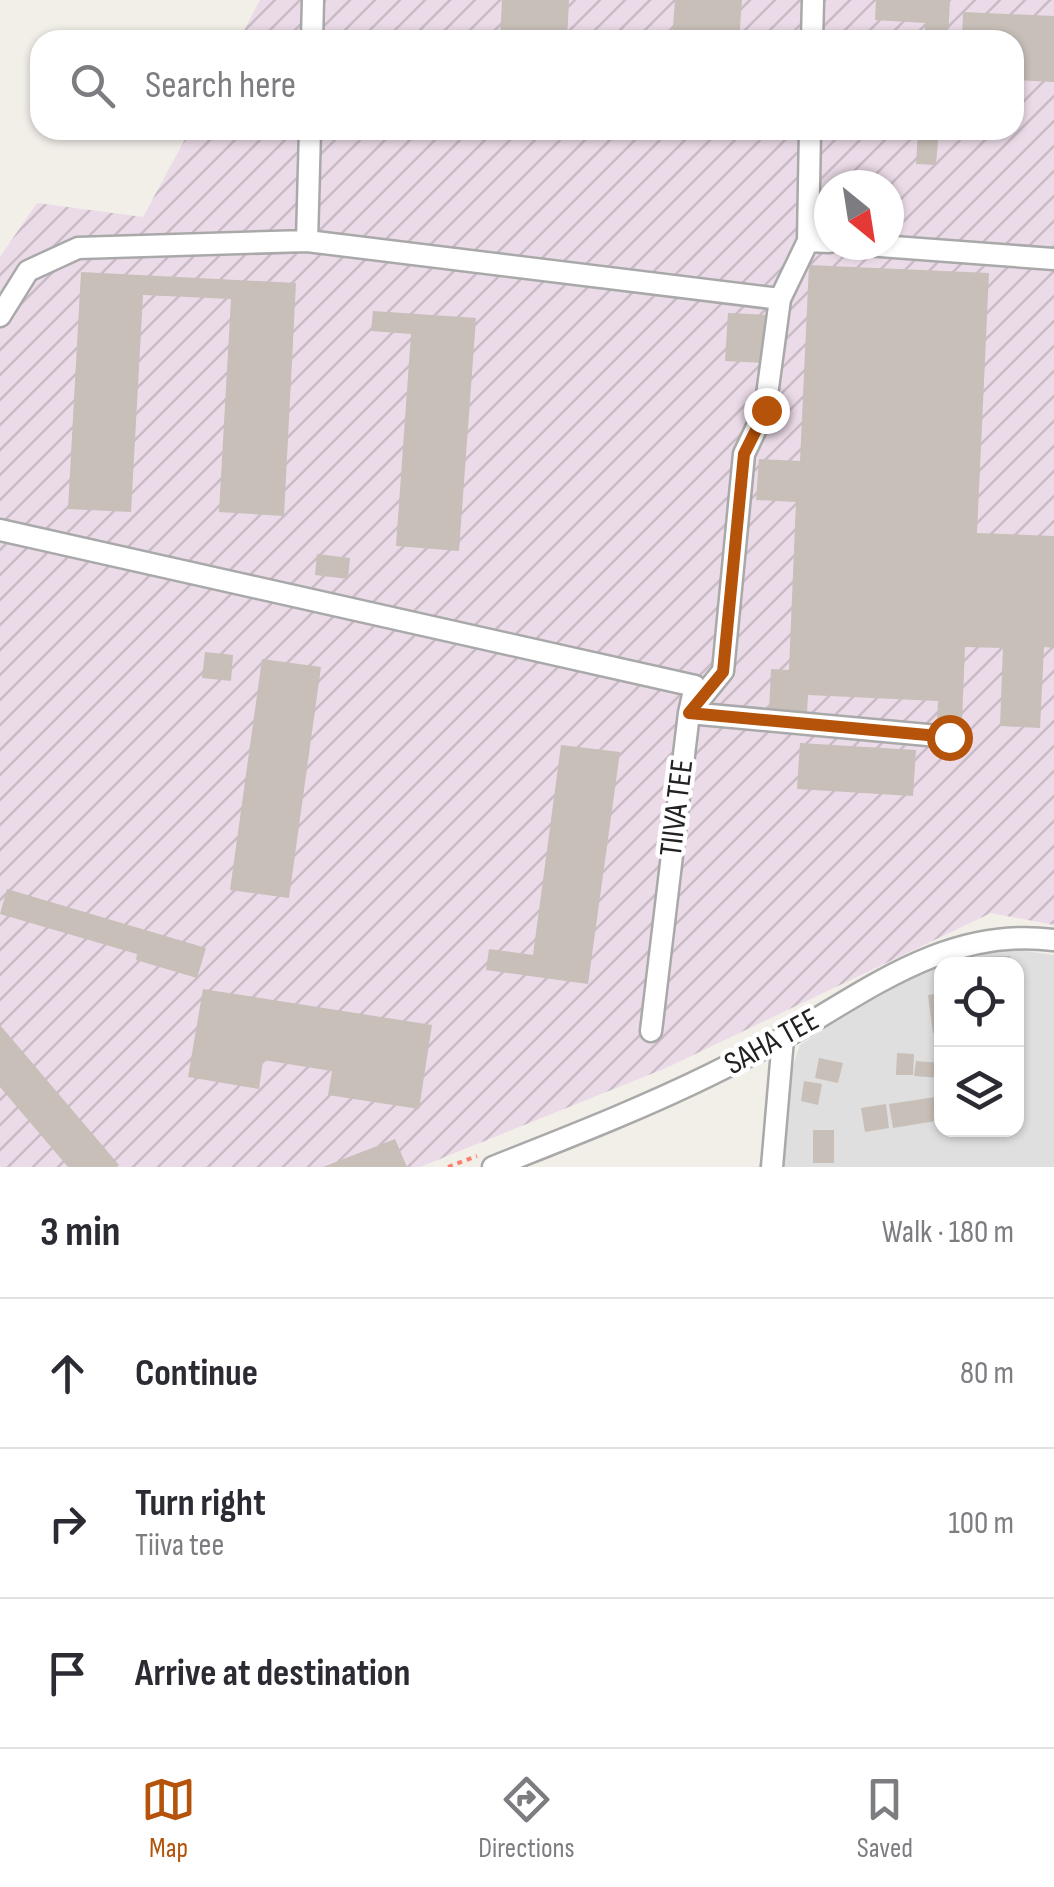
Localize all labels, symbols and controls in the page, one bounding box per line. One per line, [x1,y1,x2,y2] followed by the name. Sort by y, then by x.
[30,30,1024,140] search box
[65,58,120,113] icon: search
[145,63,296,108] text: Search here
[814,170,904,260] north arrow
[744,388,790,434] route end
[927,715,973,761] route start
[652,757,702,859] street label: TIIVA TEE
[934,957,1024,1137] map controls
[934,957,1024,1047] button: locate
[718,1000,826,1084] street label: SAHA TEE
[934,1047,1024,1137] button: layers
[40,1207,120,1258] text: 3 min
[882,1213,1014,1252] text: Walk · 180 m
[40,1346,95,1401] icon: ahead
[135,1351,258,1396] text: Continue
[960,1354,1014,1393] text: 80 m
[135,1481,266,1526] text: Turn right
[40,1496,95,1551] icon: right
[949,1504,1014,1543] text: 100 m
[135,1526,224,1565] text: Tiiva tee
[40,1646,95,1701] icon: arrive
[135,1651,410,1696] text: Arrive at destination
[141,1772,196,1865] tab: Map
[478,1772,575,1865] tab: Directions
[857,1772,913,1865] tab: Saved

